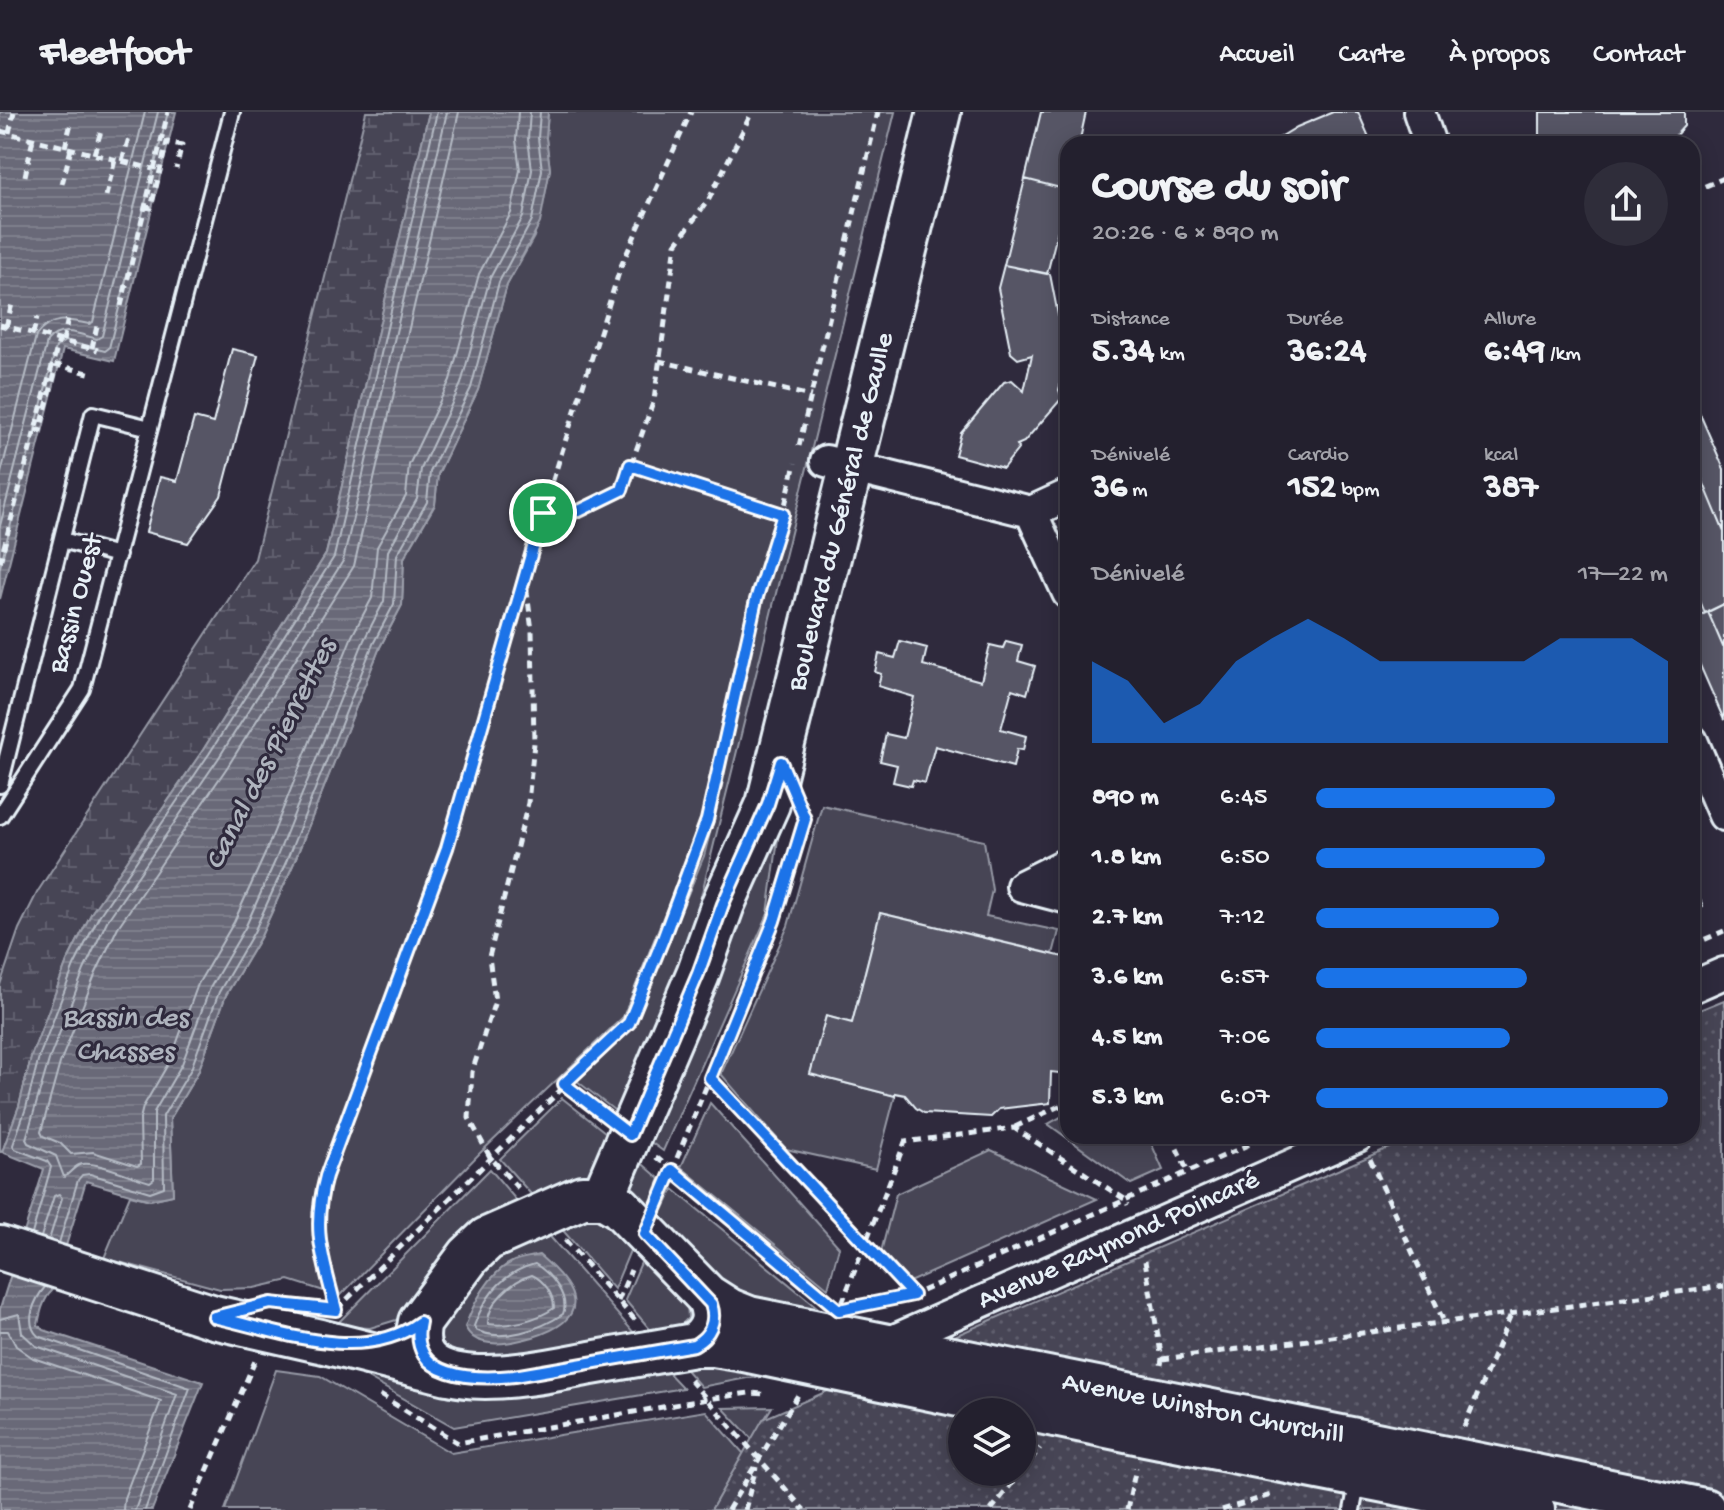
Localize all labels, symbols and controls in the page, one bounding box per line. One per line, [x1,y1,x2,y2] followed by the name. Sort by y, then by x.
[40,33,189,77] text: Fleetfoot
[1219,39,1295,72] text: Accueil
[1339,39,1405,72] text: Carte
[1449,39,1549,72] text: À propos
[1593,39,1684,72] text: Contact
[1584,162,1668,246] button: share
[1092,163,1345,215] text: Course du soir
[1092,219,1279,250] text: 20:26 · 6 × 890 m
[1092,307,1170,333] text: Distance
[1288,307,1343,333] text: Durée
[1484,307,1536,333] text: Allure
[781,329,903,696] street label: Boulevard du Général de Gaulle
[1092,333,1154,373] text: 5.34
[1288,333,1366,373] text: 36:24
[1484,333,1545,373] text: 6:49
[1154,342,1185,368] text: km
[1545,342,1581,368] text: /km
[1092,443,1170,469] text: Dénivelé
[1288,443,1349,469] text: Cardio
[1484,443,1518,469] text: kcal
[1092,469,1127,509] text: 36
[1288,469,1336,509] text: 152
[1484,469,1538,509] text: 387
[1127,478,1148,504] text: m
[1336,478,1380,504] text: bpm
[509,479,577,547] pin
[521,491,565,535] icon: arrive
[42,528,112,678] street label: Bassin Ouest
[1092,560,1184,591] text: Dénivelé
[1578,560,1668,591] text: 17–22 m
[199,631,347,877] water label: Canal des Pierrettes
[1092,783,1159,814] text: 890 m
[1220,783,1267,814] text: 6:45
[1092,843,1161,874] text: 1.8 km
[1220,843,1270,874] text: 6:50
[1092,903,1163,934] text: 2.7 km
[1220,903,1265,934] text: 7:12
[1092,963,1163,994] text: 3.6 km
[1220,963,1269,994] text: 6:57
[62,1002,191,1071] water label: Bassin des Chasses
[1092,1023,1162,1054] text: 4.5 km
[1220,1023,1270,1054] text: 7:06
[1092,1083,1164,1114] text: 5.3 km
[1220,1083,1270,1114] text: 6:07
[973,1164,1265,1318] street label: Avenue Raymond Poincaré
[1059,1366,1347,1454] street label: Avenue Winston Churchill
[948,1398,1036,1486] map controls
[948,1398,1036,1486] button: layers

